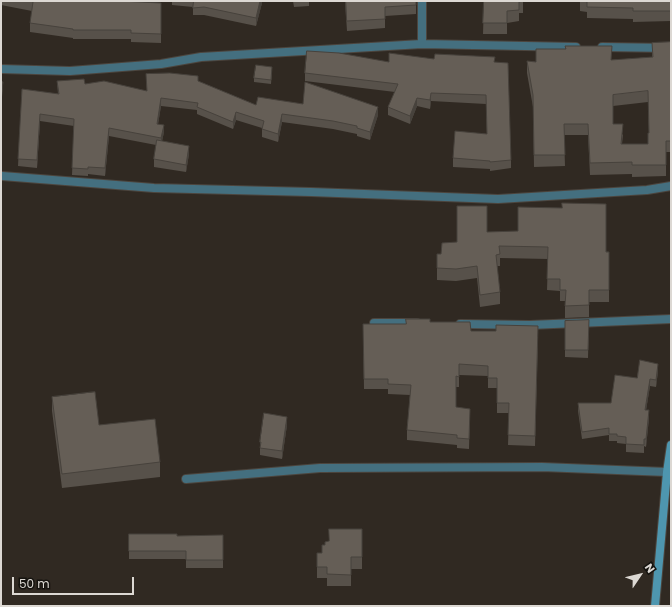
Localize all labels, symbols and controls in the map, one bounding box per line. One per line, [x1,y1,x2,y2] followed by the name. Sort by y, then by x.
[620,555,660,595] north arrow
[641,560,659,576] text: N
[14,569,136,595] scale bar
[19,575,50,592] text: 50 m

